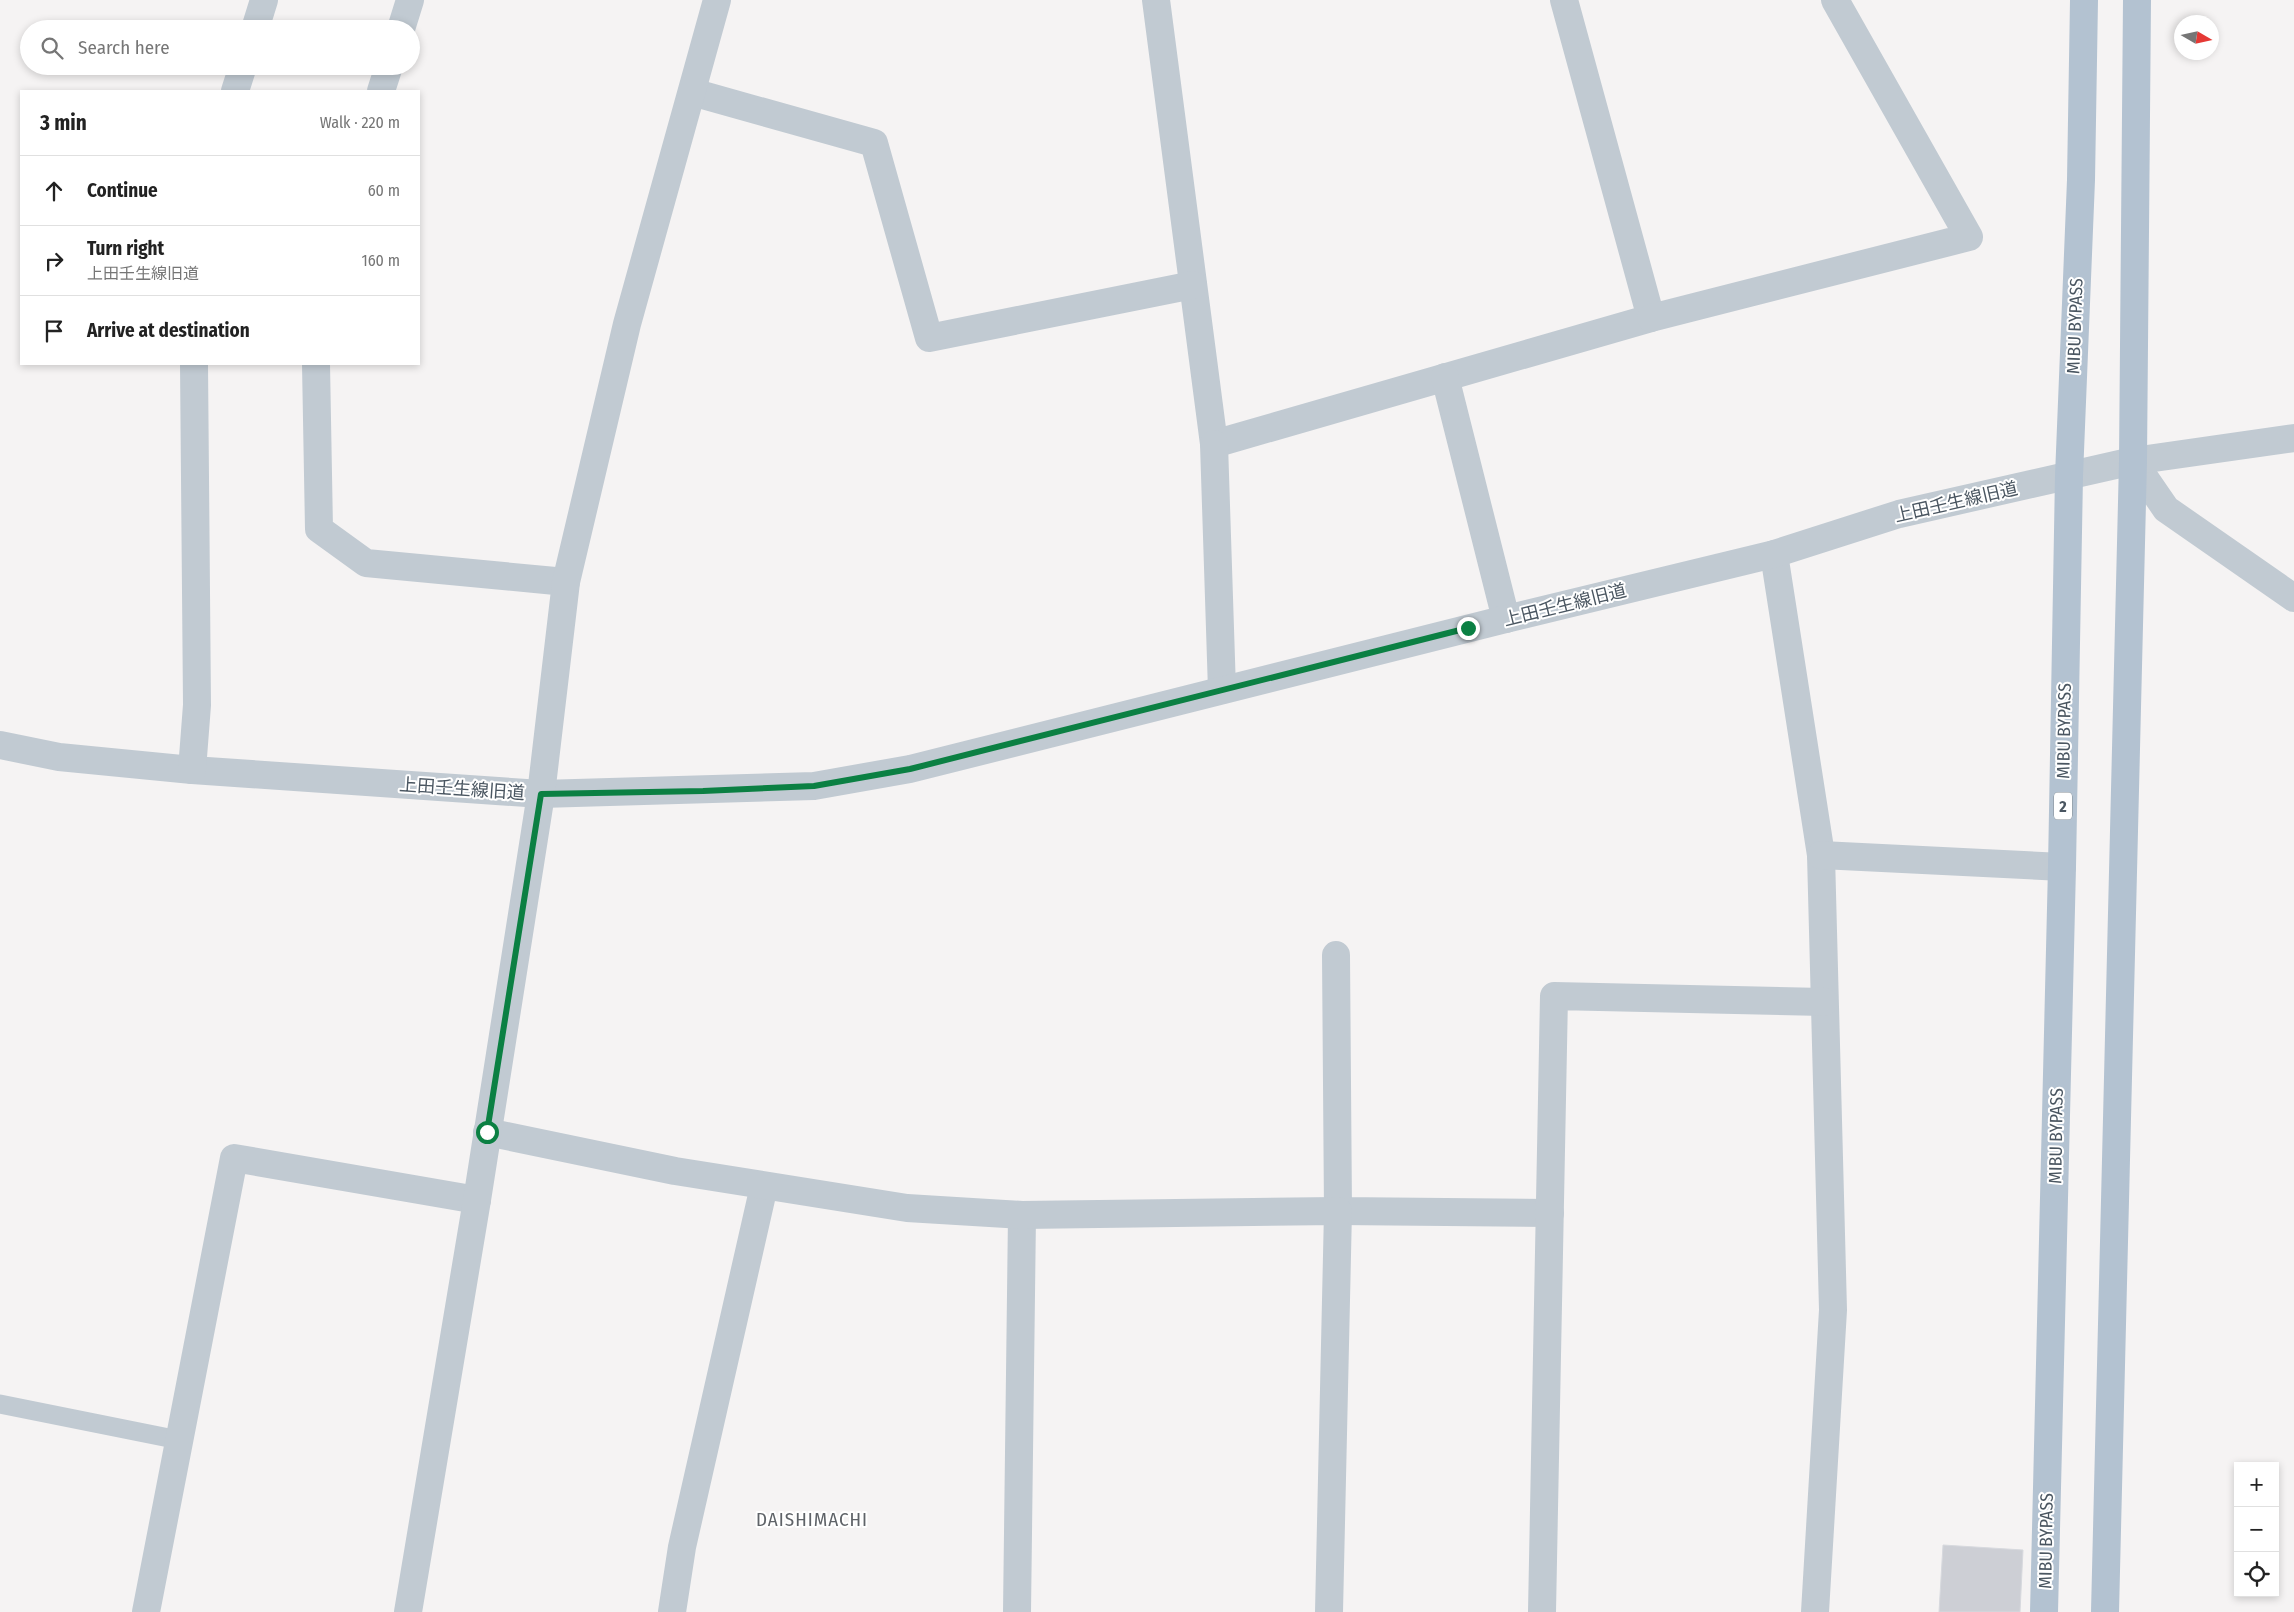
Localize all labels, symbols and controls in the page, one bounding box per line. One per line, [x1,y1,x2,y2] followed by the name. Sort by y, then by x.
[2174,15,2219,60] north arrow
[20,20,420,75] search box
[38,34,66,62] icon: search
[78,36,170,59] text: Search here
[40,110,87,136] text: 3 min
[320,113,400,132] text: Walk · 220 m
[40,177,68,205] icon: ahead
[87,179,158,202] text: Continue
[368,181,400,200] text: 60 m
[87,237,164,260] text: Turn right
[40,247,68,275] icon: right
[361,251,400,270] text: 160 m
[87,264,199,283] text: 上田壬生線旧道
[2062,278,2088,374] street label: MIBU BYPASS
[40,317,68,345] icon: arrive
[87,319,250,342] text: Arrive at destination
[1892,477,2020,527] street label: 上田壬生線旧道
[1501,579,1629,631] street label: 上田壬生線旧道
[1457,617,1480,640] route end
[2052,683,2076,779] street label: MIBU BYPASS
[398,774,526,804] street label: 上田壬生線旧道
[2054,792,2072,819] road number: 2
[2044,1088,2068,1184] street label: MIBU BYPASS
[476,1121,499,1144] route start
[2234,1462,2279,1597] map controls
[2234,1462,2279,1507] button: +
[2034,1493,2058,1589] street label: MIBU BYPASS
[2234,1507,2279,1552] button: −
[756,1508,868,1531] district label: DAISHIMACHI
[2234,1552,2279,1597] button: locate

